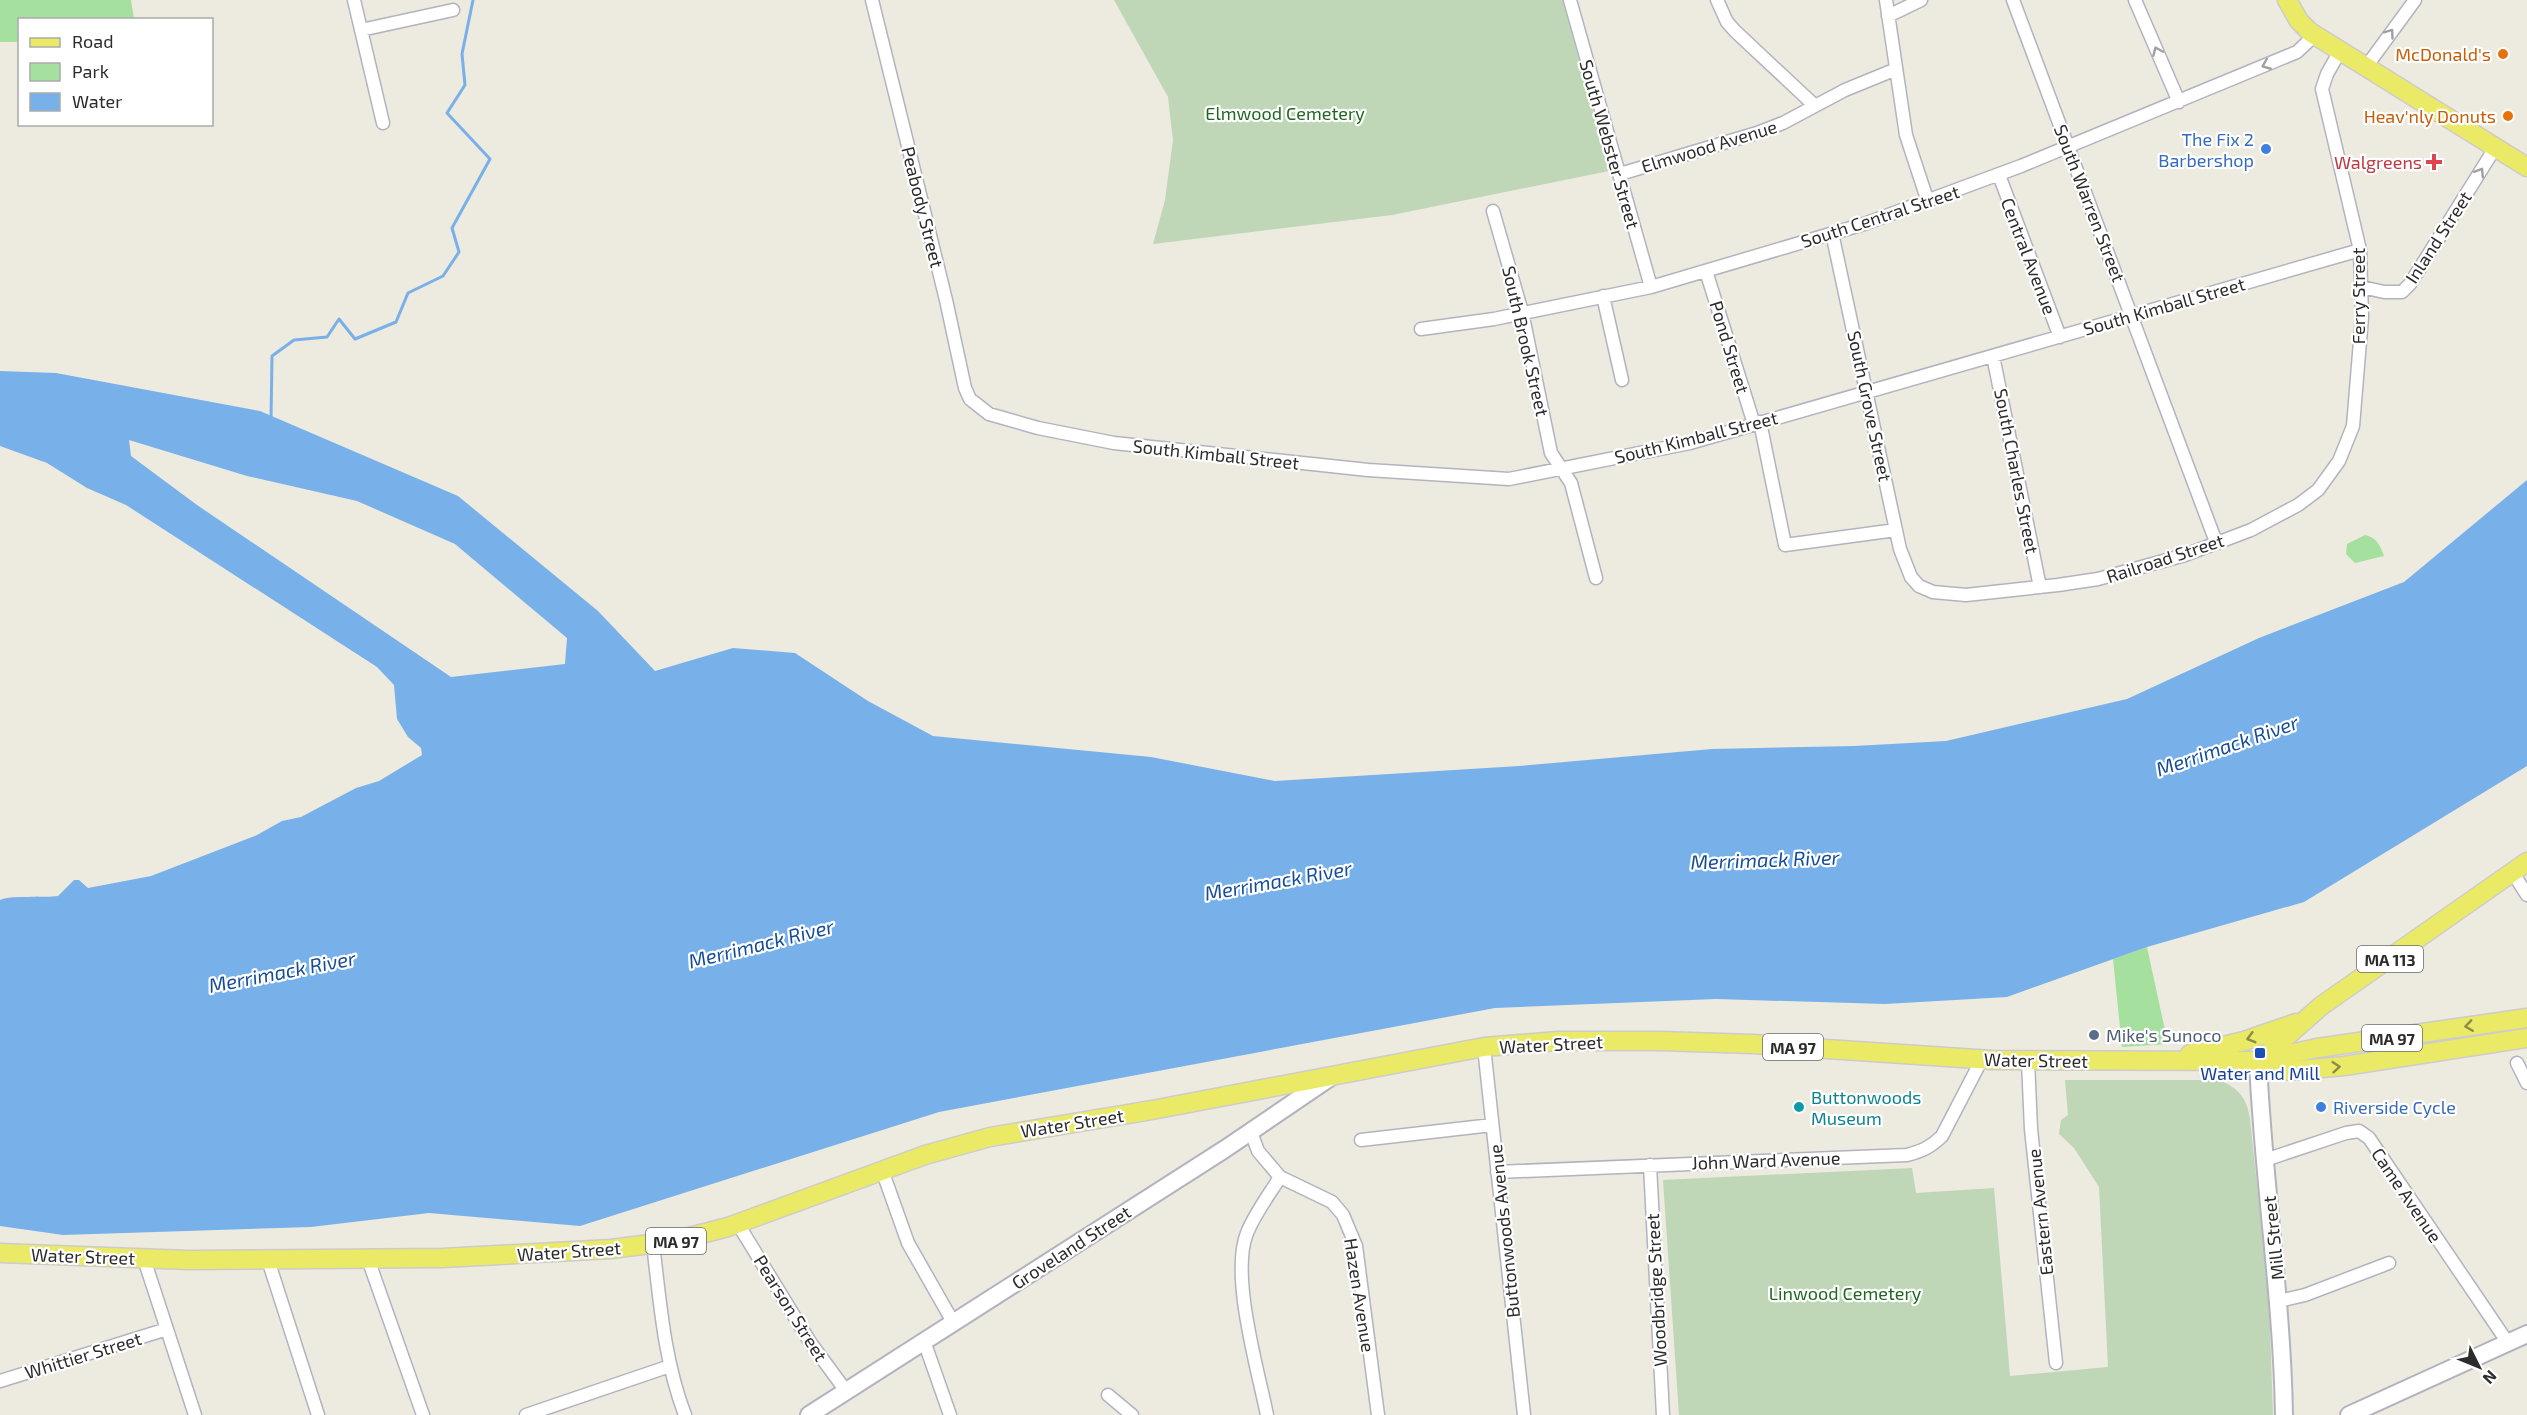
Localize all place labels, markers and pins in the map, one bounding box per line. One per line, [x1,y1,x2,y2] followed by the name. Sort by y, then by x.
[2395,43,2491,65] place label: McDonald's
[2496,47,2510,61] marker: McDonald's
[2364,105,2496,127] place label: Heav'nly Donuts
[2501,109,2515,123] marker: Heav'nly Donuts
[2158,128,2254,171] place label: The Fix 2 Barbershop
[2259,142,2273,156] marker: The Fix 2 Barbershop
[2334,151,2422,173] place label: Walgreens
[2427,155,2441,169] marker: Walgreens
[2106,1024,2222,1046] place label: Mike's Sunoco
[2087,1028,2101,1042] marker: Mike's Sunoco
[2253,1046,2267,1060] marker: Water and Mill
[2200,1062,2321,1084] place label: Water and Mill
[1811,1086,1922,1129] place label: Buttonwoods Museum
[2333,1096,2456,1118] place label: Riverside Cycle
[1792,1100,1806,1114] marker: Buttonwoods Museum
[2314,1100,2328,1114] marker: Riverside Cycle

